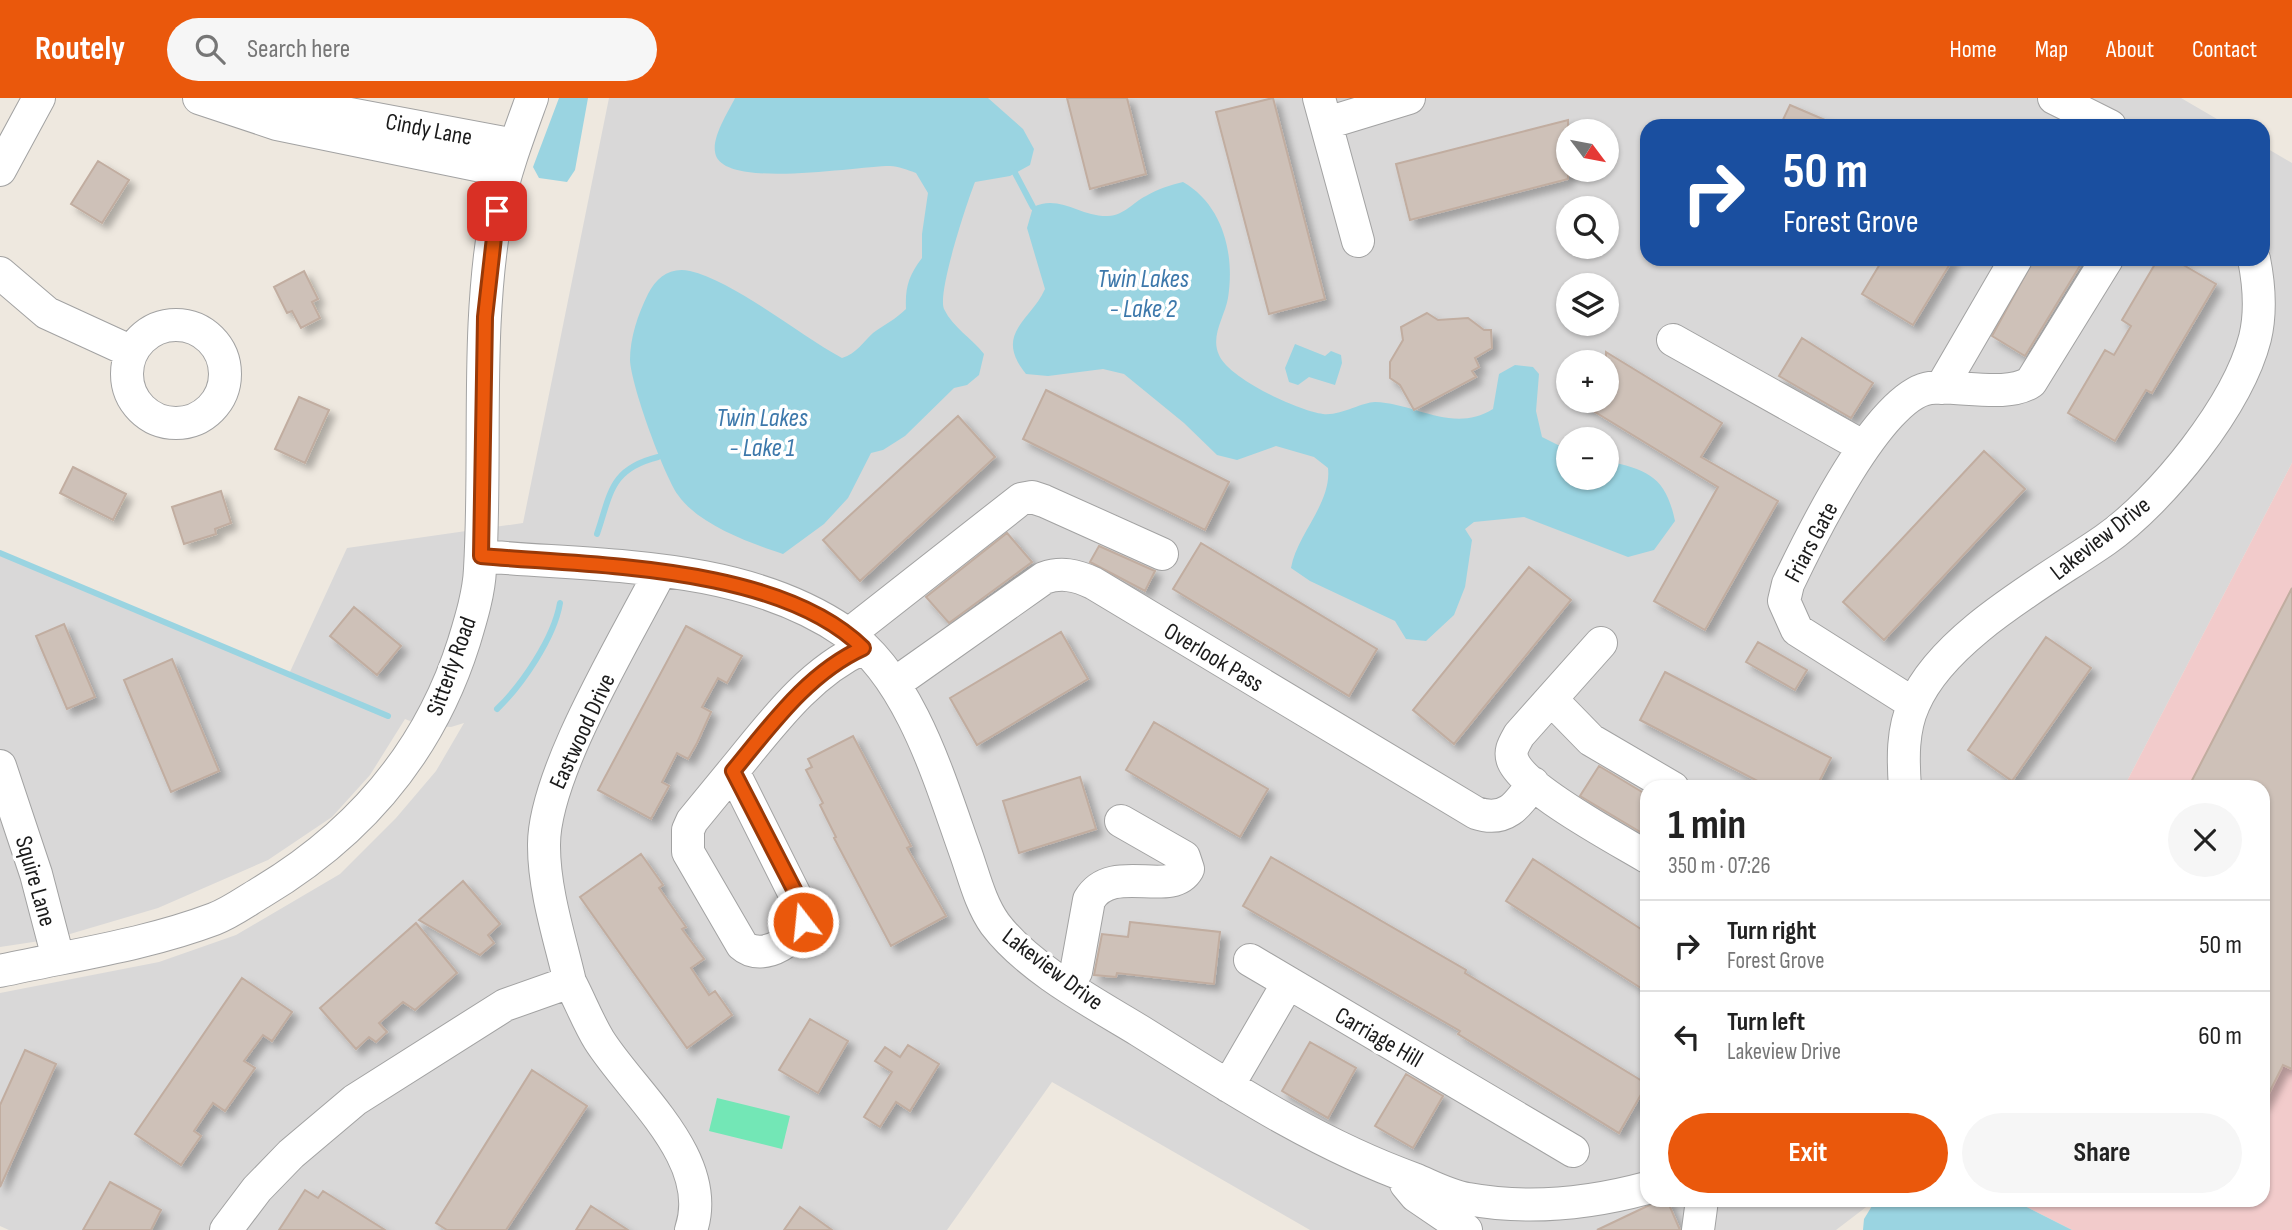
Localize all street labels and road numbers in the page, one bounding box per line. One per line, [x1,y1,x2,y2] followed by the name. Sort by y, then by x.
[383,107,475,152] street label: Cindy Lane
[2045,490,2156,586] street label: Lakeview Drive
[1778,497,1845,587] street label: Friars Gate
[420,613,483,720] street label: Sitterly Road
[1159,616,1269,698] street label: Overlook Pass
[543,669,622,793] street label: Eastwood Drive
[9,833,62,930] street label: Squire Lane
[996,922,1109,1017] street label: Lakeview Drive
[1330,1001,1428,1074] street label: Carriage Hill

